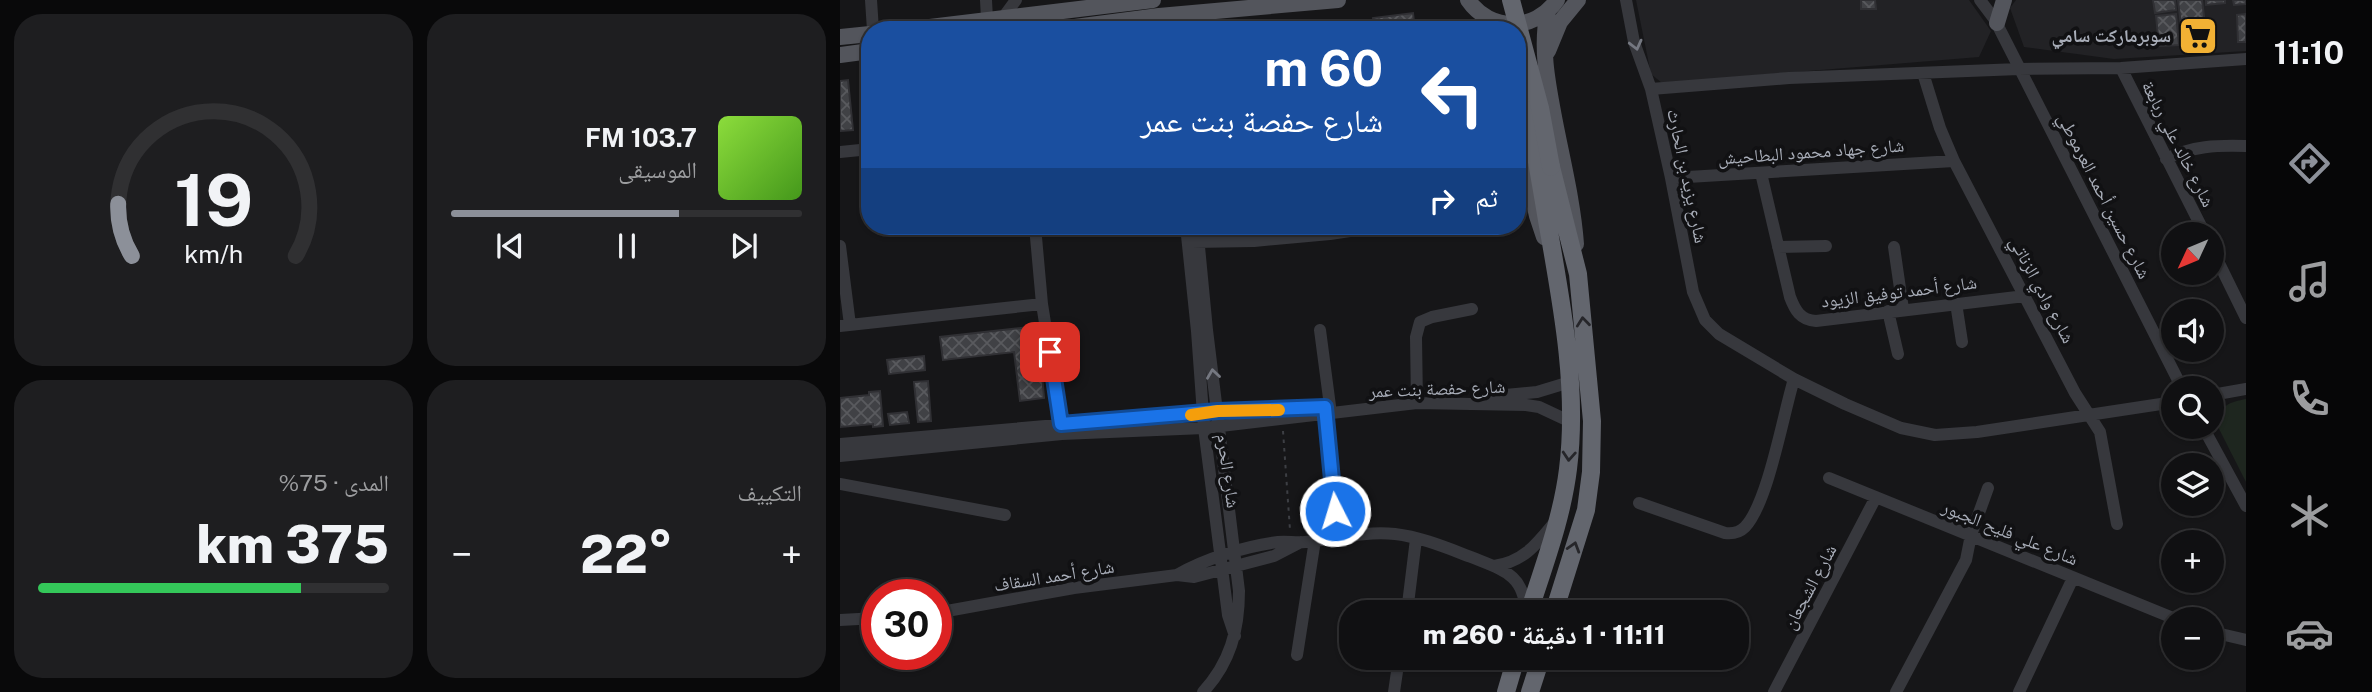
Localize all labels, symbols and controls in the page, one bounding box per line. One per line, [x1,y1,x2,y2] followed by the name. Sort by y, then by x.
[2177,15,2219,57] supermarket icon: سوبرماركت سامي
[2052,25,2171,50] place label: سوبرماركت سامي
[2274,34,2344,71] text: 11:10
[1264,39,1383,97] text: 60 m
[1628,39,1642,51] one-way arrow
[1407,49,1498,140] icon: left
[2134,77,2219,212] street label: شارع خالد علي ربابعة
[1140,102,1383,139] text: شارع حفصة بنت عمر
[1662,107,1712,245] street label: شارع يزيد بن الحارث
[2049,109,2155,284] street label: شارع حسين أحمد العرموطي
[585,122,697,153] text: 103.7 FM
[1717,135,1905,169] street label: شارع جهاد محمود البطاحيش
[2285,139,2334,188] icon: directions
[618,156,697,183] text: الموسيقى
[174,158,253,243] text: 19
[1423,182,1461,220] icon: right
[1475,182,1498,213] text: ثم
[2161,222,2224,285] north arrow
[2161,222,2224,670] map controls
[491,227,529,265] icon: previous
[608,227,646,265] icon: pause
[725,227,763,265] icon: next
[2002,233,2079,349] street label: شارع وادي الزناتي
[184,239,243,269] text: km/h
[2285,257,2334,306] icon: music
[1820,272,1978,312] street label: شارع أحمد توفيق الزيود
[2161,299,2224,362] button: sound
[1575,316,1590,328] one-way arrow
[1020,322,1080,382] pin
[1031,333,1069,371] icon: arrive
[1206,368,1221,380] one-way arrow
[2285,374,2334,423] icon: phone
[1367,376,1506,402] street label: شارع حفصة بنت عمر
[2161,376,2224,439] button: search
[1211,432,1244,510] street label: شارع الحرم
[1562,450,1577,461] one-way arrow
[2161,453,2224,516] button: layers
[278,469,389,496] text: المدى · 75%
[1298,474,1372,548] position arrow
[737,479,802,506] text: التكييف
[2285,491,2334,540] icon: climate
[1937,495,2081,574] street label: شارع علي فليح الجبور
[196,514,389,575] text: 375 km
[580,524,673,585] text: 22°
[2161,530,2224,593] button: +
[451,532,472,577] text: −
[781,532,802,577] text: +
[1566,541,1581,553] one-way arrow
[1778,541,1842,633] street label: شارع الشجعان
[992,556,1116,596] street label: شارع أحمد السقاف
[861,579,952,670] speed limit sign: 30
[2161,607,2224,670] button: −
[2285,609,2334,658] icon: car
[1423,619,1665,650] text: 11:11 · 1 دقيقة · 260 m

